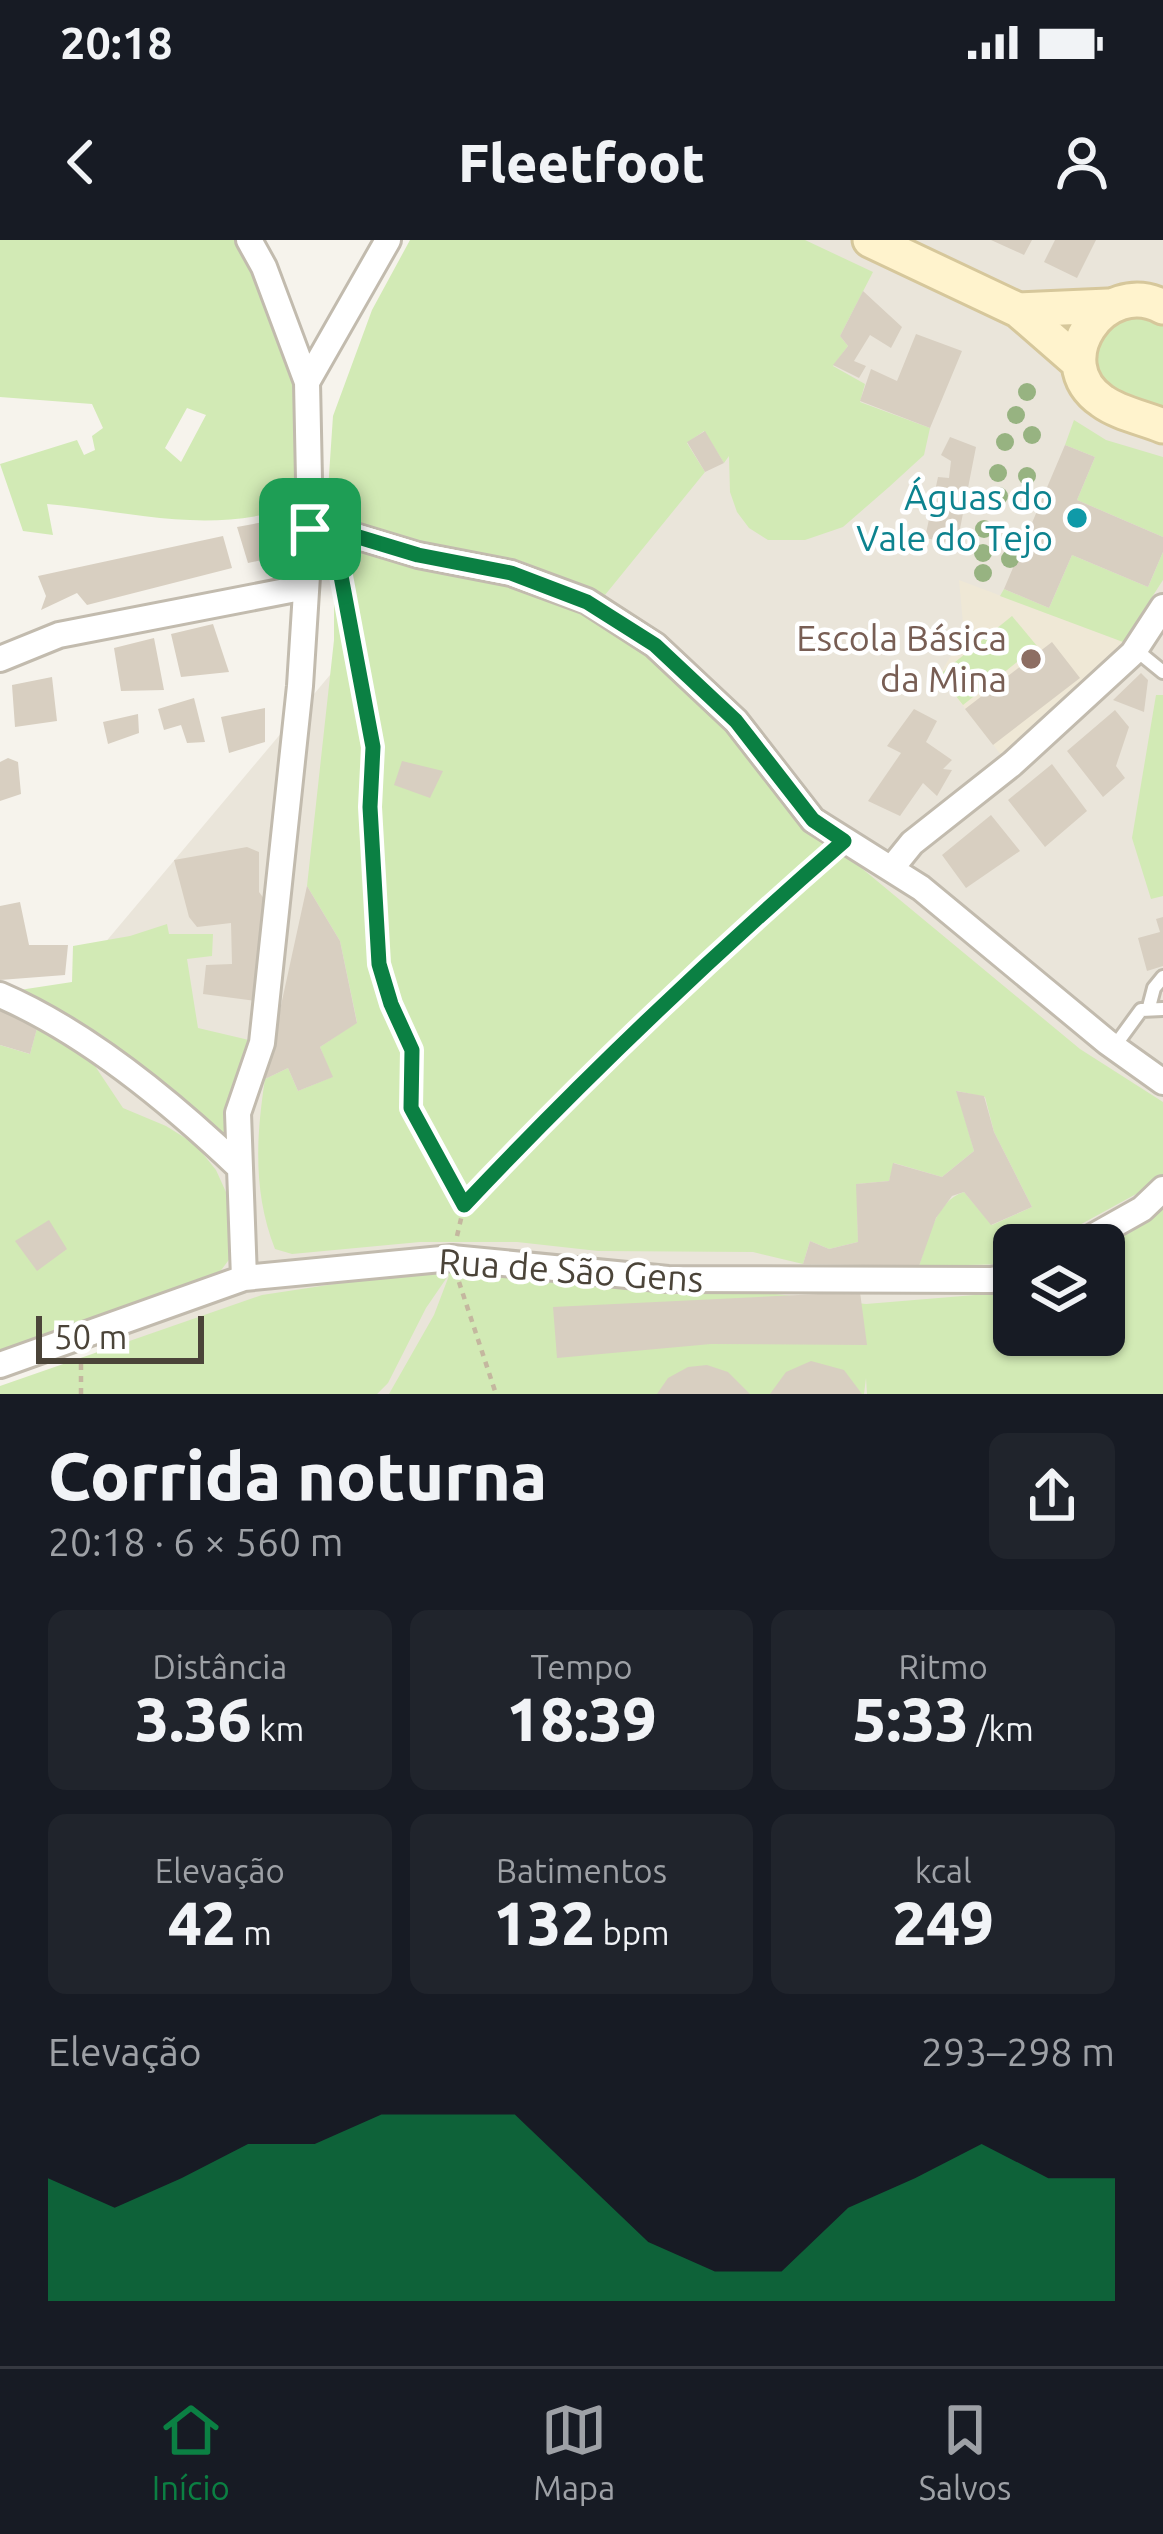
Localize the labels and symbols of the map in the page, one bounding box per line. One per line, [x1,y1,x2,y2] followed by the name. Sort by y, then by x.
[856,476,1053,558] place label: Águas do Vale do Tejo
[259,478,361,580] pin
[1064,505,1090,531] marker: Águas do Vale do Tejo
[796,617,1007,699] place label: Escola Básica da Mina
[1018,646,1044,672] marker: Escola Básica da Mina
[437,1240,705,1299] street label: Rua de São Gens
[36,1310,204,1363] scale bar

